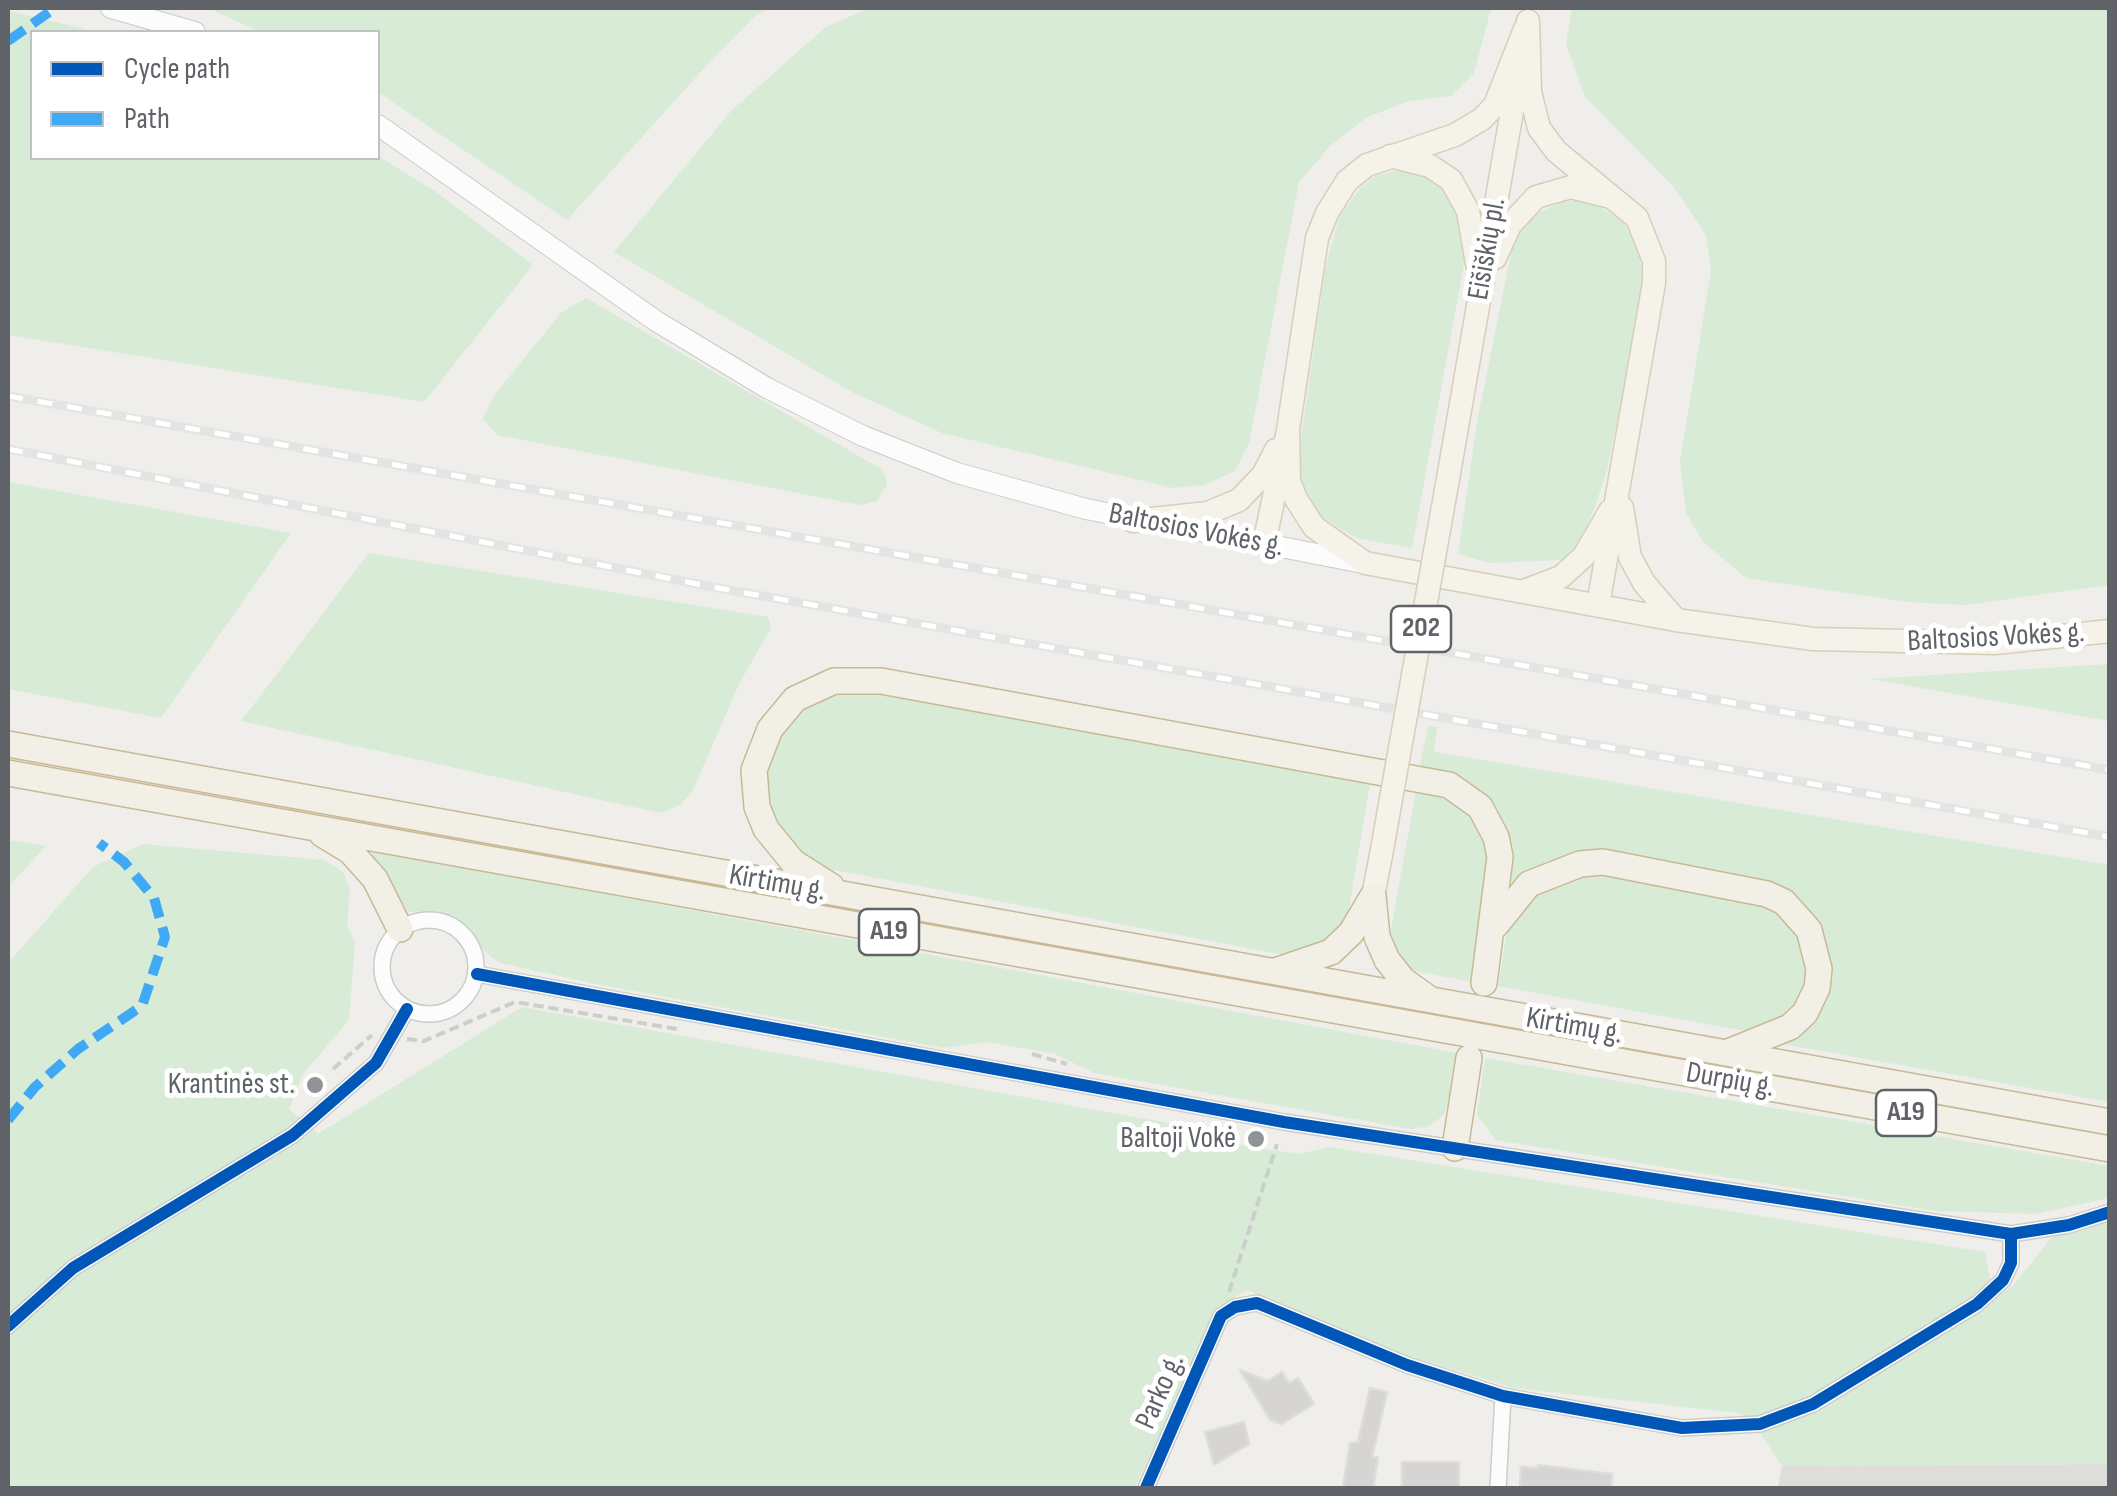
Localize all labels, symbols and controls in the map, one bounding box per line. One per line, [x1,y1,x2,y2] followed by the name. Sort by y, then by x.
[30,30,380,160] legend
[124,51,230,87] text: Cycle path
[124,101,170,137] text: Path
[1461,195,1515,303] street label: Eišiškių pl.
[1105,496,1287,566] street label: Baltosios Vokės g.
[1391,606,1451,652] road number: 202
[1906,615,2086,661] street label: Baltosios Vokės g.
[726,858,828,910] street label: Kirtimų g.
[859,909,919,955] road number: A19
[1523,1001,1625,1053] street label: Kirtimų g.
[1683,1056,1777,1106] street label: Durpių g.
[168,1067,295,1103] place label: Krantinės st.
[304,1074,326,1096] marker: Krantinės st.
[1876,1090,1936,1136] road number: A19
[1120,1121,1236,1157] place label: Baltoji Vokė
[1245,1128,1267,1150] marker: Baltoji Vokė
[1129,1349,1193,1435] street label: Parko g.

